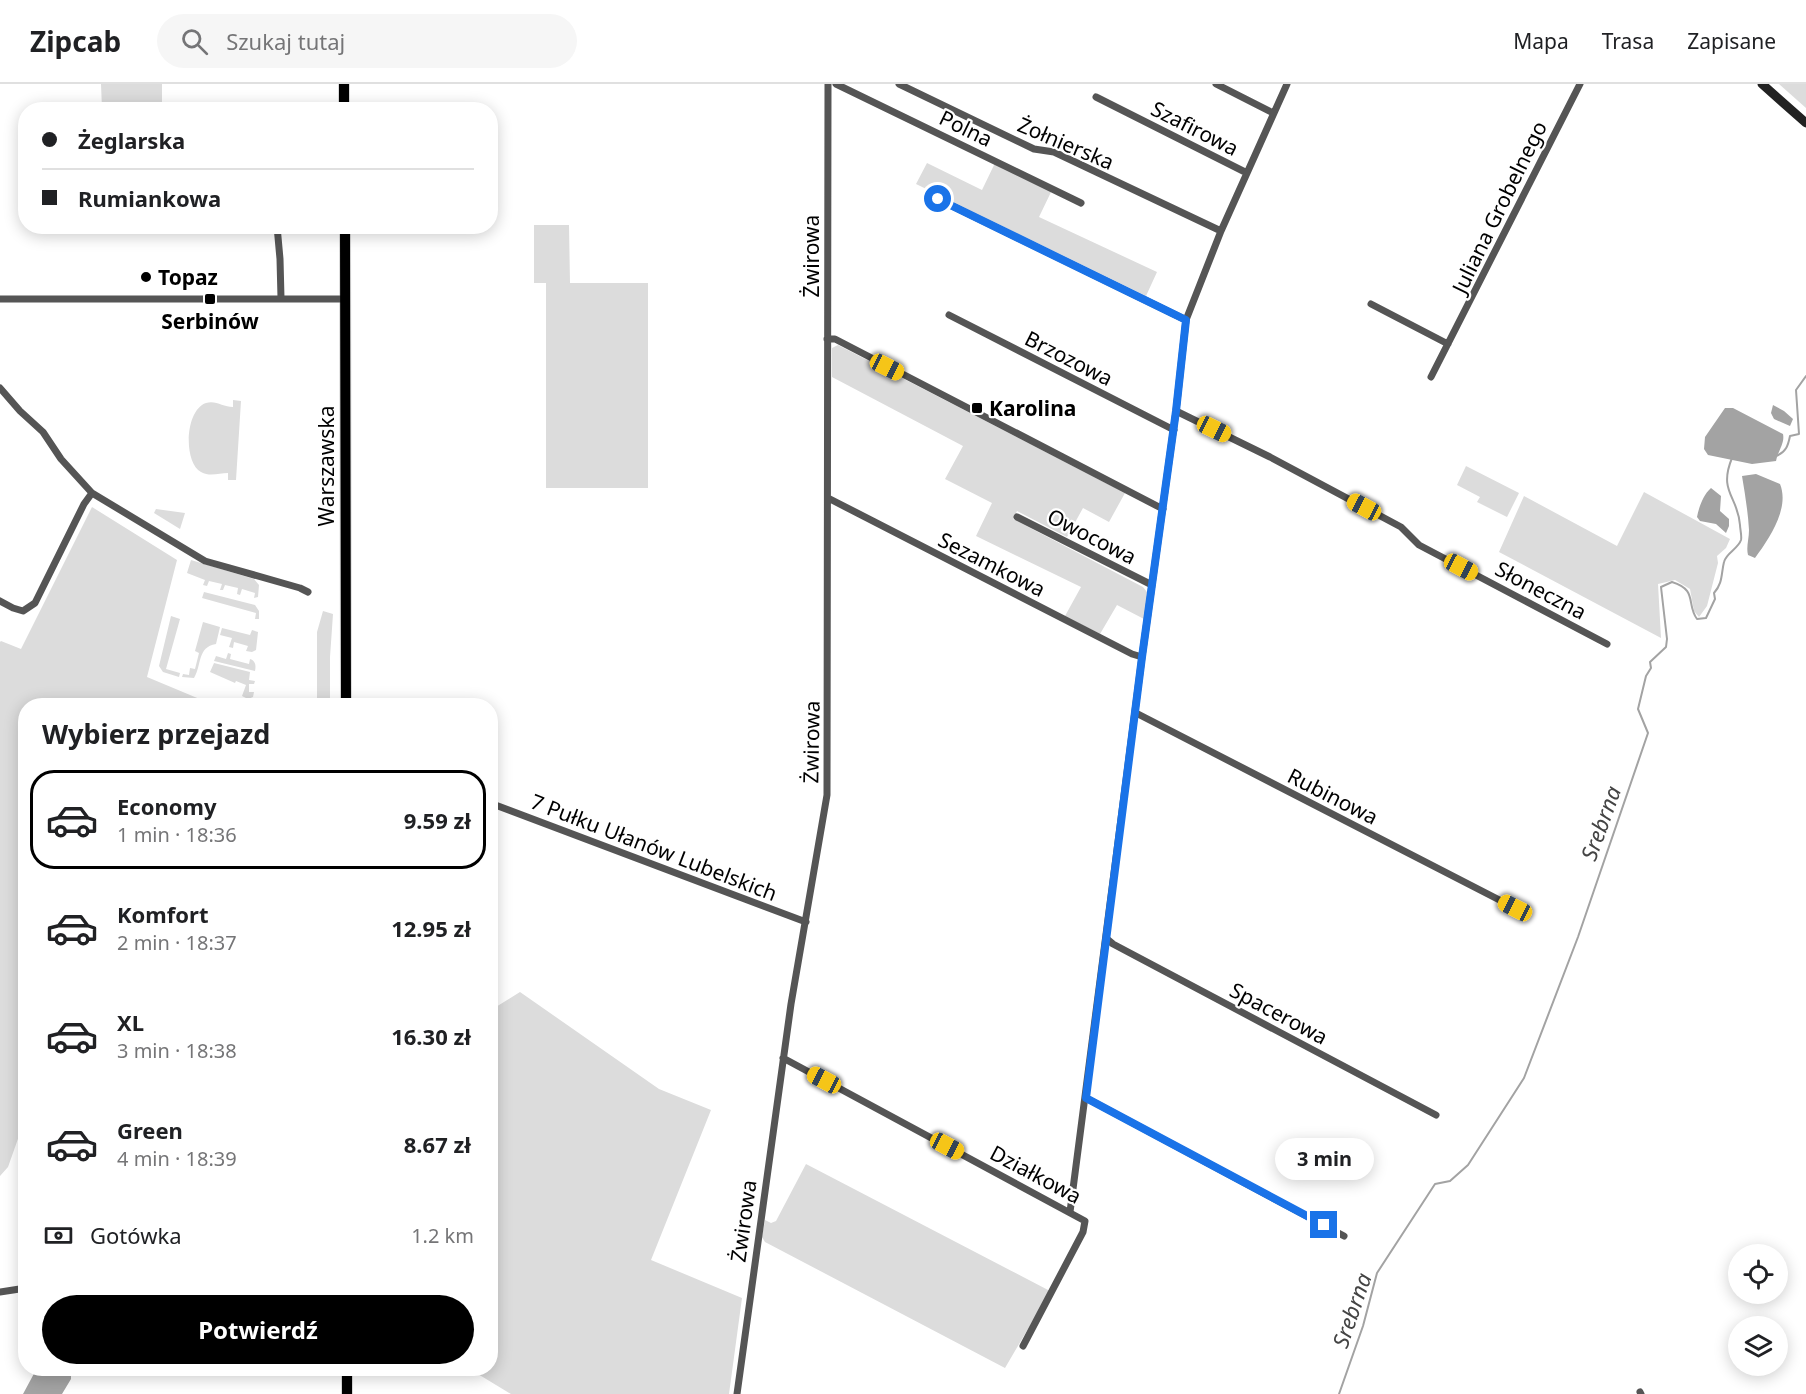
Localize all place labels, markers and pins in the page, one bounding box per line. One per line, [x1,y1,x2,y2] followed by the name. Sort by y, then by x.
[158,263,218,291] place label: Topaz
[139,270,153,284] marker: Topaz
[203,292,217,306] marker: Serbinów
[161,307,259,335] place label: Serbinów
[989,394,1076,422] place label: Karolina
[970,401,984,415] marker: Karolina

